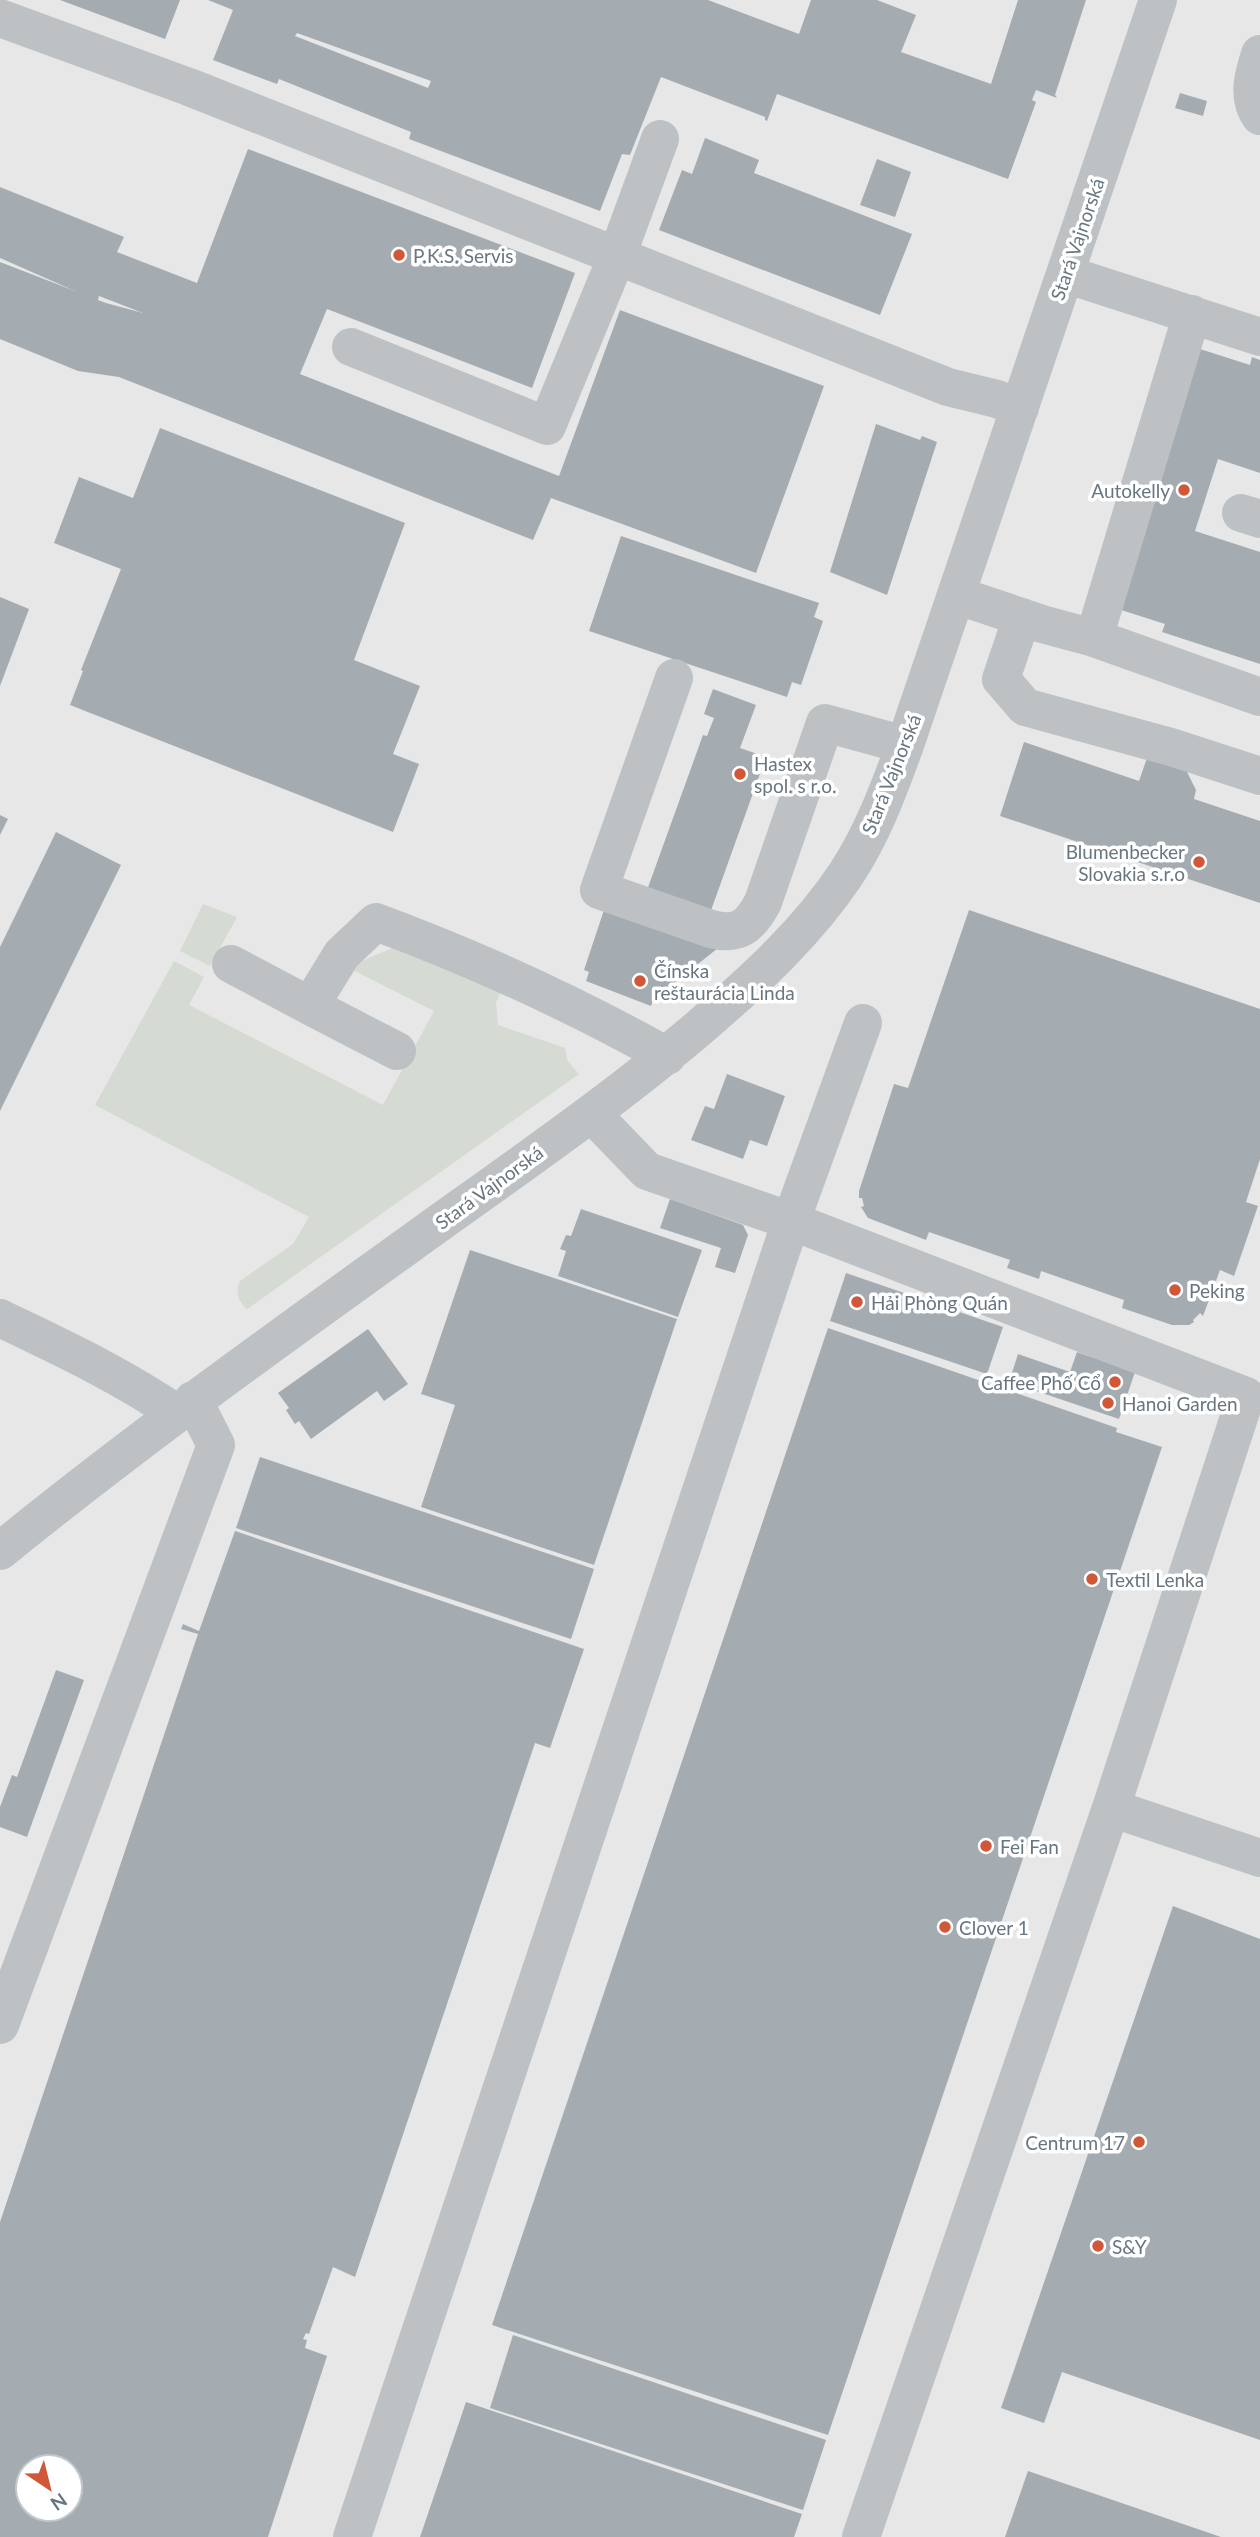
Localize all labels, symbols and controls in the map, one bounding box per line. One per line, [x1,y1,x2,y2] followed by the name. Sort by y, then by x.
[1045,175,1109,303] street label: Stará Vajnorská
[413,244,514,267] place label: P.K.S. Servis
[391,247,407,263] marker: P.K.S. Servis
[1091,479,1170,502] place label: Autokelly
[1176,482,1192,498] marker: Autokelly
[856,711,926,837] street label: Stará Vajnorská
[754,752,836,797] place label: Hastex spol. s r.o.
[732,766,748,782] marker: Hastex spol. s r.o.
[1066,840,1185,885] place label: Blumenbecker Slovakia s.r.o
[1191,854,1207,870] marker: Blumenbecker Slovakia s.r.o
[654,959,795,1004] place label: Čínska reštaurácia Linda
[632,973,648,989] marker: Čínska reštaurácia Linda
[431,1140,547,1234] street label: Stará Vajnorská
[1189,1279,1245,1302] place label: Peking
[1167,1282,1183,1298] marker: Peking
[871,1291,1008,1314] place label: Hải Phòng Quán
[849,1294,865,1310] marker: Hải Phòng Quán
[981,1371,1101,1394] place label: Caffee Phố Cổ
[1107,1374,1123,1390] marker: Caffee Phố Cổ
[1122,1392,1238,1415] place label: Hanoi Garden
[1100,1395,1116,1411] marker: Hanoi Garden
[1106,1568,1204,1591] place label: Textil Lenka
[1084,1571,1100,1587] marker: Textil Lenka
[1000,1835,1059,1858] place label: Fei Fan
[978,1838,994,1854] marker: Fei Fan
[959,1916,1029,1939] place label: Clover 1
[937,1919,953,1935] marker: Clover 1
[1025,2131,1125,2154] place label: Centrum 17
[1131,2134,1147,2150] marker: Centrum 17
[1112,2235,1147,2258] place label: S&Y
[1090,2238,1106,2254] marker: S&Y
[14,2453,84,2523] north arrow
[46,2489,72,2516] text: N

